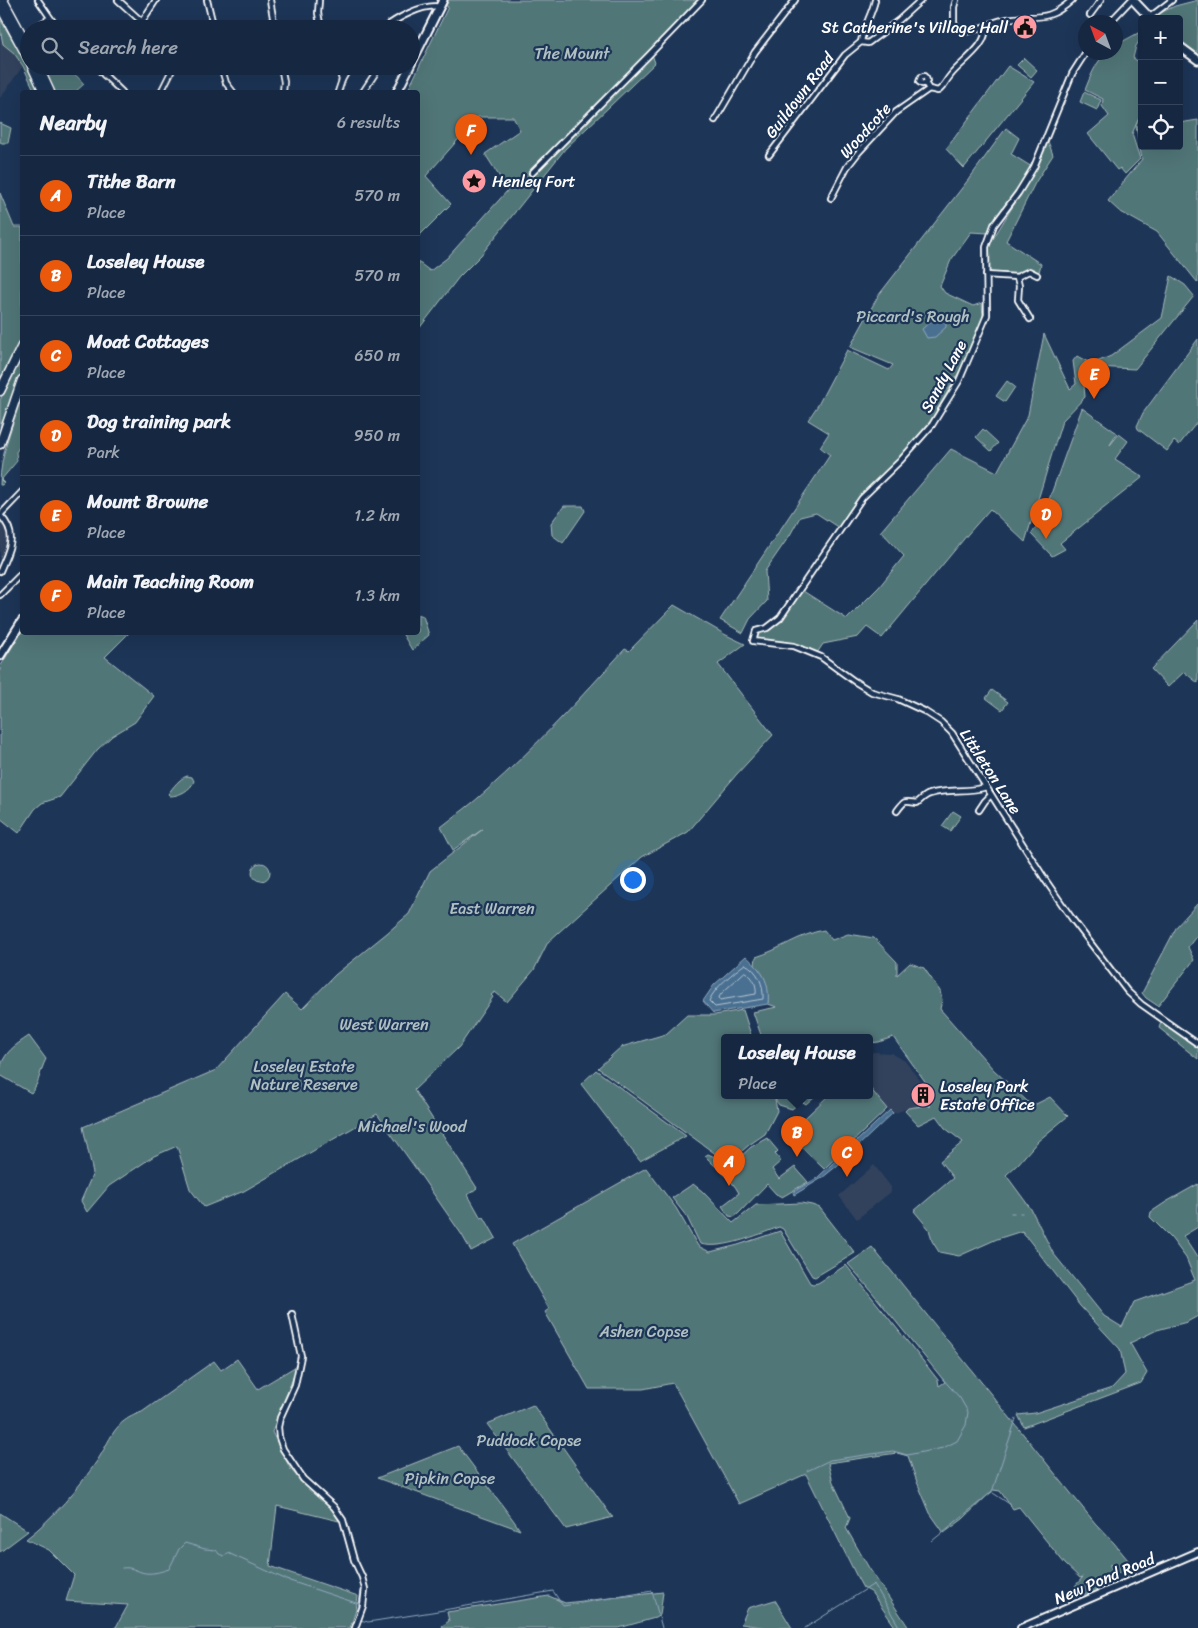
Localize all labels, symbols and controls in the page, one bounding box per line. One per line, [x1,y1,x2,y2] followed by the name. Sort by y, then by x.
[822,13,1008,42] place label: St Catherine's Village Hall
[1012,14,1038,40] public building icon: St Catherine's Village Hall
[1078,15,1123,60] north arrow
[1138,15,1183,150] map controls
[1138,15,1183,60] button: +
[20,20,420,75] search box
[78,31,178,64] text: Search here
[38,34,66,62] icon: search
[534,39,610,68] park label: The Mount
[757,45,843,145] street label: Guildown Road
[1138,60,1183,105] button: −
[832,96,899,165] street label: Woodcote
[40,104,106,142] text: Nearby
[1138,105,1183,150] button: locate
[337,108,400,137] text: 6 results
[455,114,487,155] pin: F
[87,165,176,198] text: Tithe Barn
[492,167,576,196] place label: Henley Fort
[461,168,487,194] place icon: Henley Fort
[51,181,61,210] text: A
[355,181,400,210] text: 570 m
[87,198,126,227] text: Place
[87,245,204,278] text: Loseley House
[51,261,61,290] text: B
[355,261,400,290] text: 570 m
[87,278,126,307] text: Place
[856,302,970,331] park label: Piccard's Rough
[87,325,209,358] text: Moat Cottages
[912,334,975,418] street label: Sandy Lane
[51,341,61,370] text: C
[355,341,400,370] text: 650 m
[87,358,126,387] text: Place
[1078,358,1110,399] pin: E
[87,405,231,438] text: Dog training park
[51,421,61,450] text: D
[354,421,400,450] text: 950 m
[87,438,120,467] text: Park
[87,485,208,518] text: Mount Browne
[1030,498,1062,539] pin: D
[52,501,60,530] text: E
[354,501,400,530] text: 1.2 km
[87,518,126,547] text: Place
[87,565,254,598] text: Main Teaching Room
[52,581,60,610] text: F
[355,581,400,610] text: 1.3 km
[87,598,126,627] text: Place
[952,722,1029,820] street label: Littleton Lane
[620,867,646,893] your location
[449,894,535,923] park label: East Warren
[339,1010,429,1039] park label: West Warren
[721,1034,873,1099] popup
[738,1036,856,1069] text: Loseley House
[250,1052,358,1099] park label: Loseley Estate Nature Reserve
[738,1069,777,1098] text: Place
[940,1072,1035,1119] place label: Loseley Park Estate Office
[910,1082,936,1108] building icon: Loseley Park Estate Office
[358,1112,468,1141] park label: Michael's Wood
[781,1116,813,1157] pin: B
[831,1136,863,1177] pin: C
[713,1145,745,1186] pin: A
[599,1317,689,1346] park label: Ashen Copse
[476,1426,582,1455] park label: Puddock Copse
[405,1464,495,1493] park label: Pipkin Copse
[1049,1544,1161,1613] street label: New Pond Road

